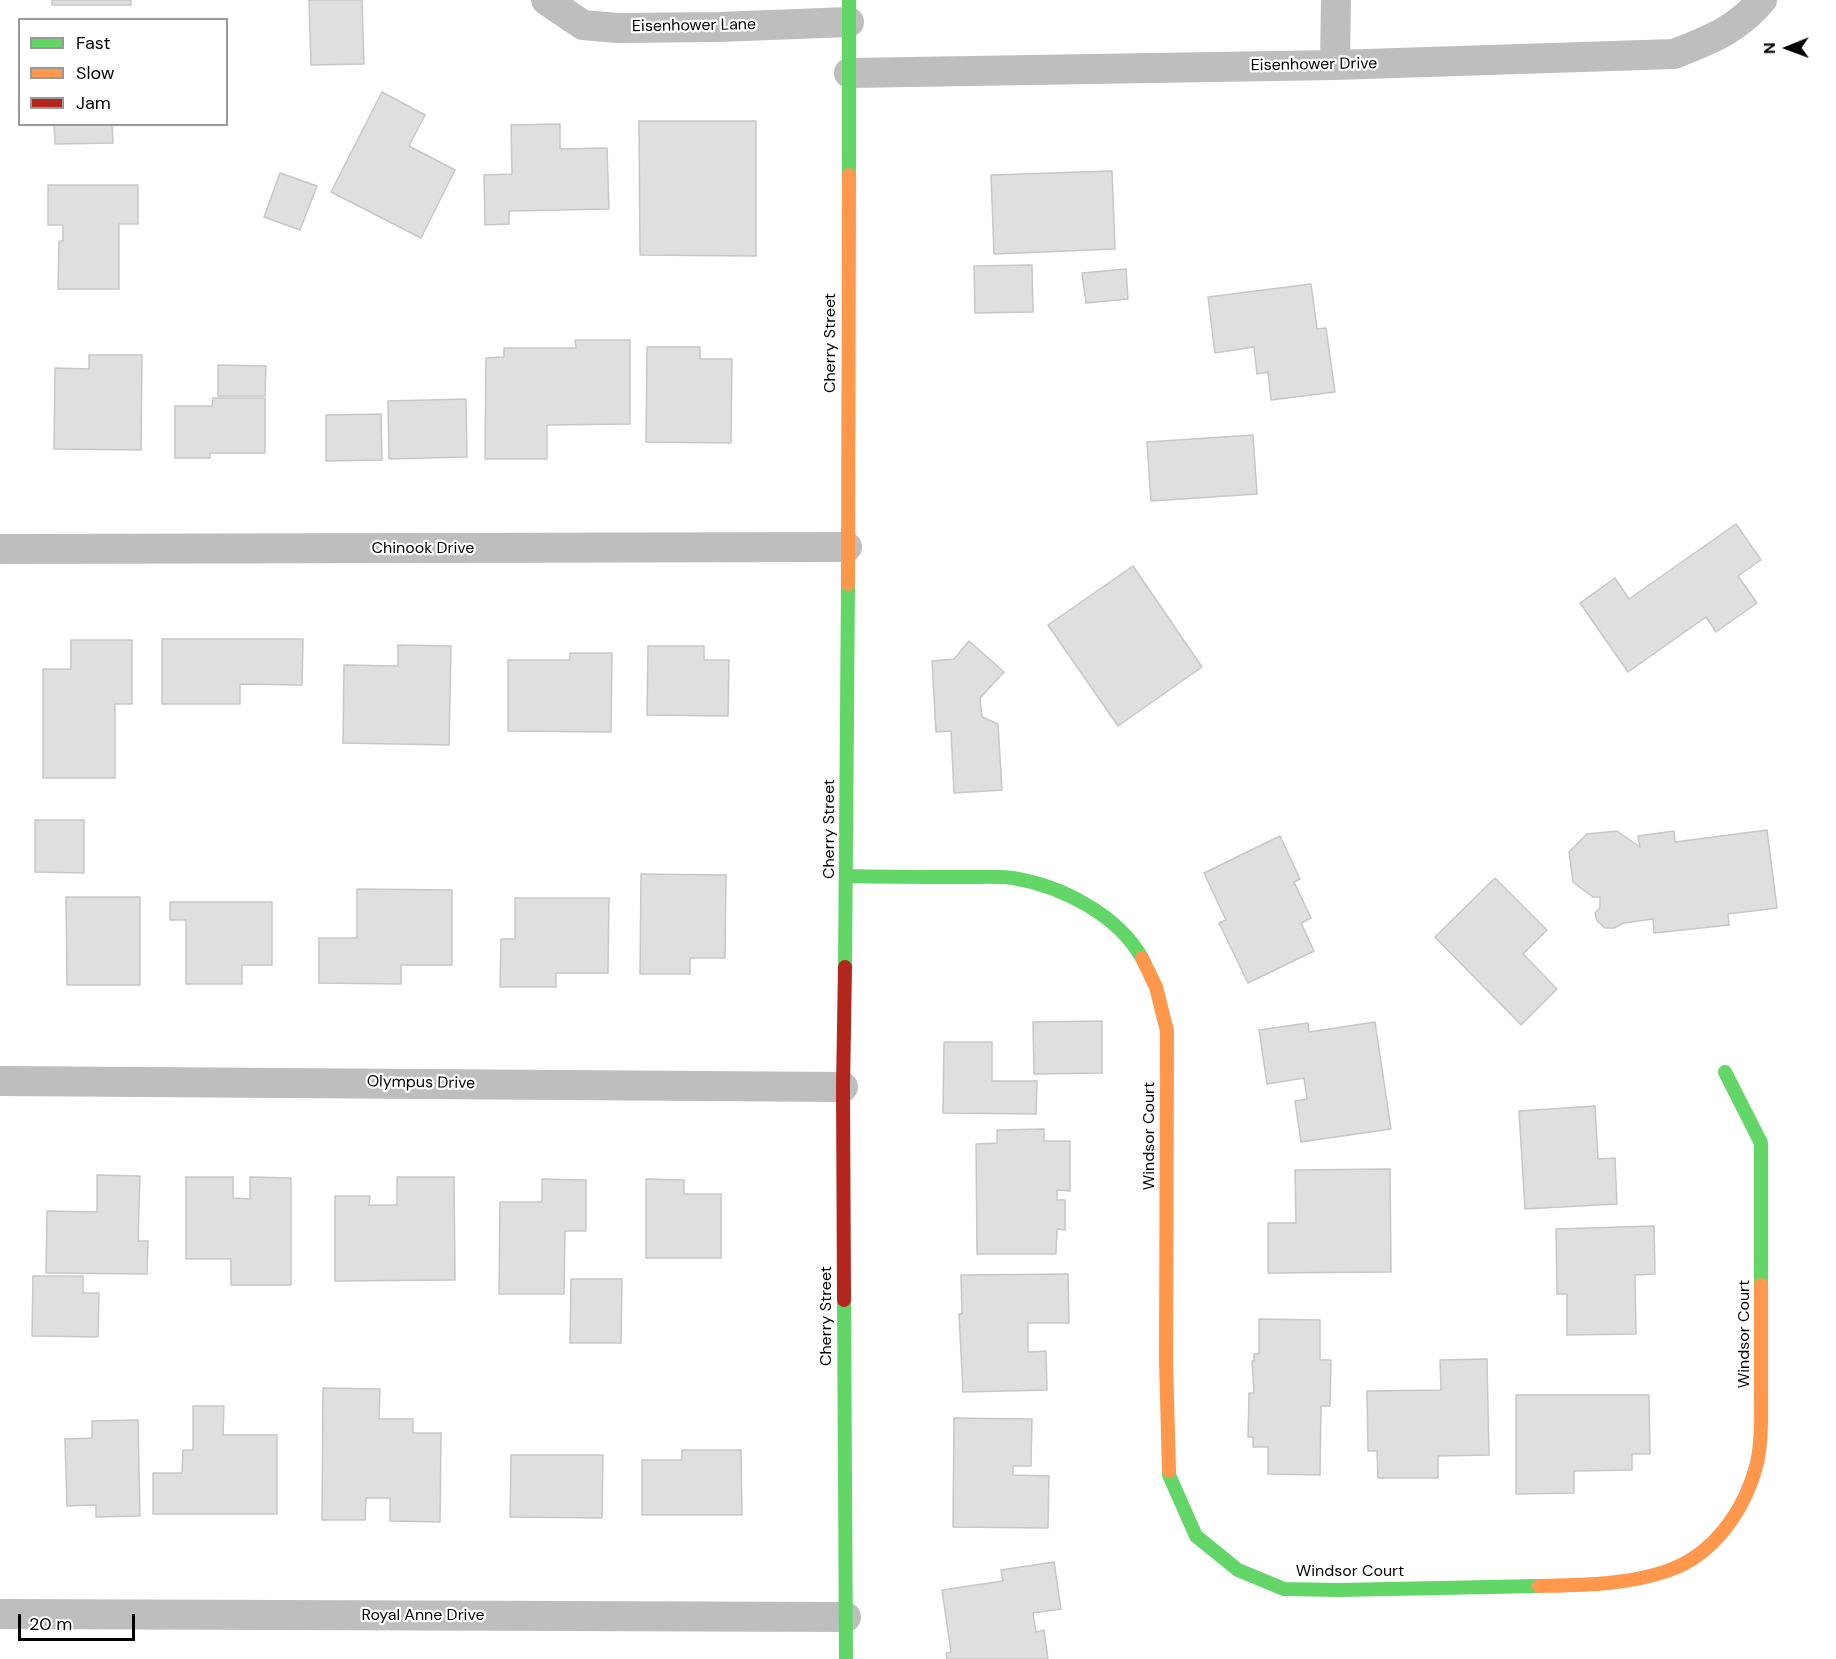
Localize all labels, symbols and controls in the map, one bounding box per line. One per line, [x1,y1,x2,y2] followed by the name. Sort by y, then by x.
[632,15,756,37] street label: Eisenhower Lane
[18,18,228,126] legend
[1758,18,1818,78] north arrow
[76,31,111,55] text: Fast
[1759,42,1780,54] text: N
[1251,54,1377,76] street label: Eisenhower Drive
[76,61,115,85] text: Slow
[76,91,111,115] text: Jam
[821,293,841,393] street label: Cherry Street
[372,539,474,559] street label: Chinook Drive
[820,779,840,879] street label: Cherry Street
[367,1072,475,1094] street label: Olympus Drive
[1140,1082,1160,1190] street label: Windsor Court
[817,1266,837,1366] street label: Cherry Street
[1735,1280,1755,1388] street label: Windsor Court
[1296,1562,1404,1582] street label: Windsor Court
[21,1602,138,1640] scale bar
[361,1606,485,1626] street label: Royal Anne Drive
[29,1612,72,1636] text: 20 m

